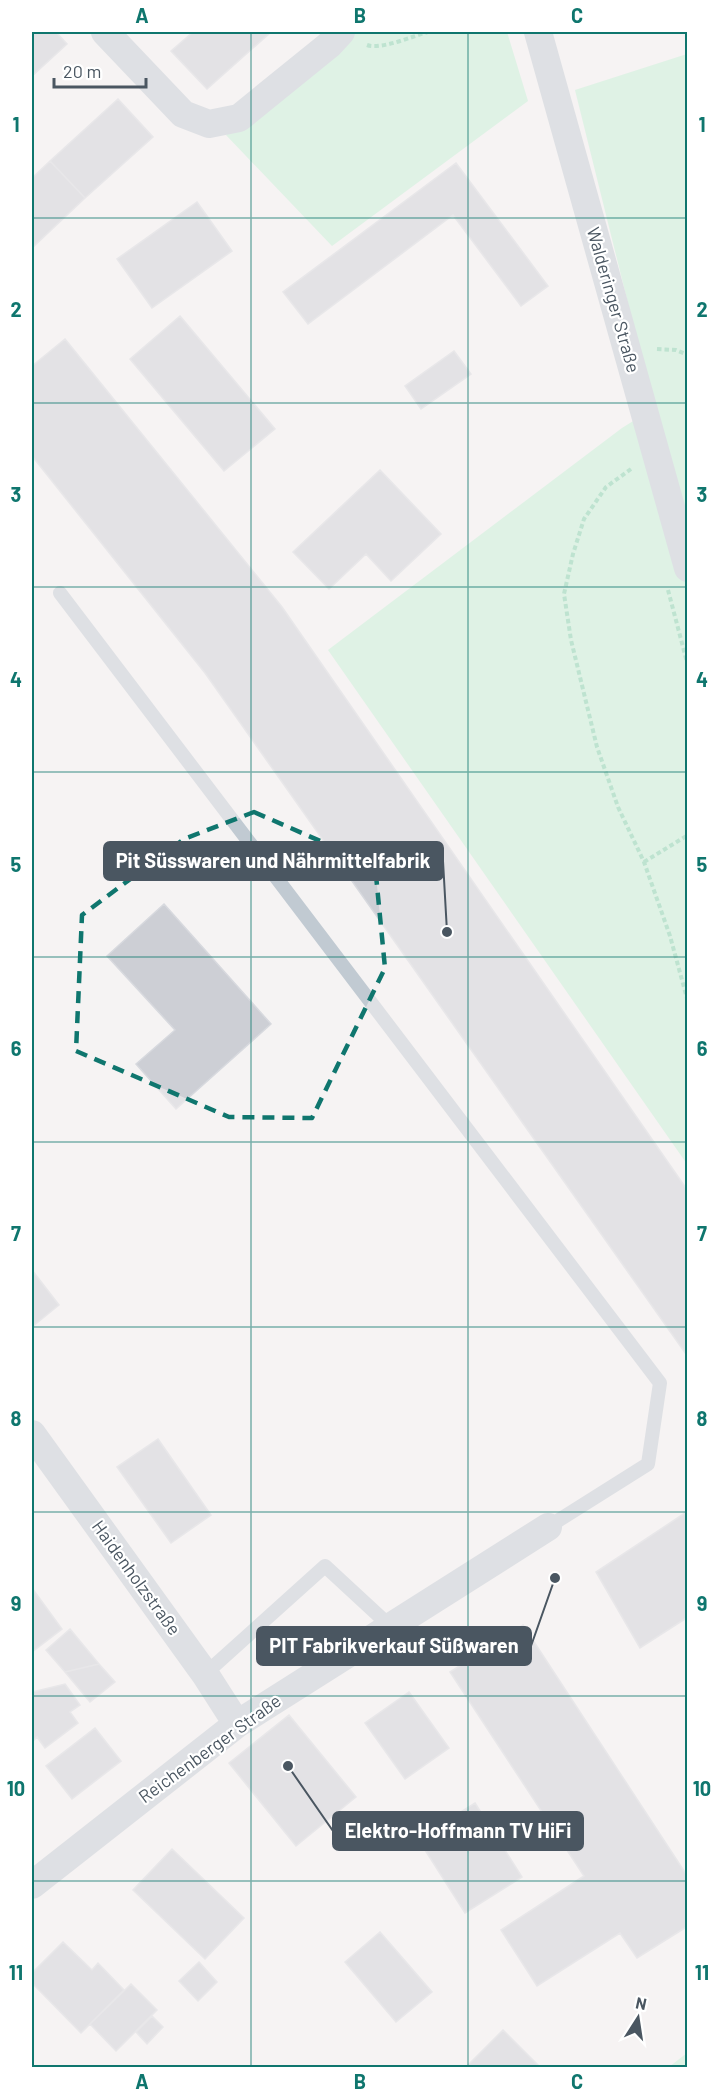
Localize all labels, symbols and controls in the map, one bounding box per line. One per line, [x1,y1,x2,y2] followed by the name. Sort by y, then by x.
[135,3,149,27] text: A
[354,3,366,27] text: B
[571,3,583,27] text: C
[54,51,146,89] scale bar
[63,60,101,82] text: 20 m
[12,112,20,136] text: 1
[698,112,706,136] text: 1
[583,224,645,375] street label: Walderinger Straße
[10,297,22,321] text: 2
[696,297,708,321] text: 2
[11,482,21,506] text: 3
[697,482,707,506] text: 3
[10,667,22,691] text: 4
[696,667,708,691] text: 4
[104,842,443,880] callout: Pit Süsswaren und Nährmittelfabrik
[116,848,431,872] text: Pit Süsswaren und Nährmittelfabrik
[11,852,22,876] text: 5
[697,852,708,876] text: 5
[11,1036,22,1060] text: 6
[697,1036,708,1060] text: 6
[11,1221,21,1245] text: 7
[697,1221,707,1245] text: 7
[11,1406,22,1430] text: 8
[697,1406,708,1430] text: 8
[88,1516,186,1639] street label: Haidenholzstraße
[11,1591,21,1615] text: 9
[697,1591,707,1615] text: 9
[257,1627,531,1665] callout: PIT Fabrikverkauf Süßwaren
[269,1633,519,1657] text: PIT Fabrikverkauf Süßwaren
[134,1689,285,1807] street label: Reichenberger Straße
[7,1776,25,1800] text: 10
[693,1776,711,1800] text: 10
[333,1812,583,1850] callout: Elektro-Hoffmann TV HiFi
[345,1818,571,1842] text: Elektro-Hoffmann TV HiFi
[9,1960,23,1984] text: 11
[695,1960,709,1984] text: 11
[608,1988,668,2048] north arrow
[634,1992,648,2013] text: N
[135,2069,149,2093] text: A
[354,2069,366,2093] text: B
[571,2069,583,2093] text: C

